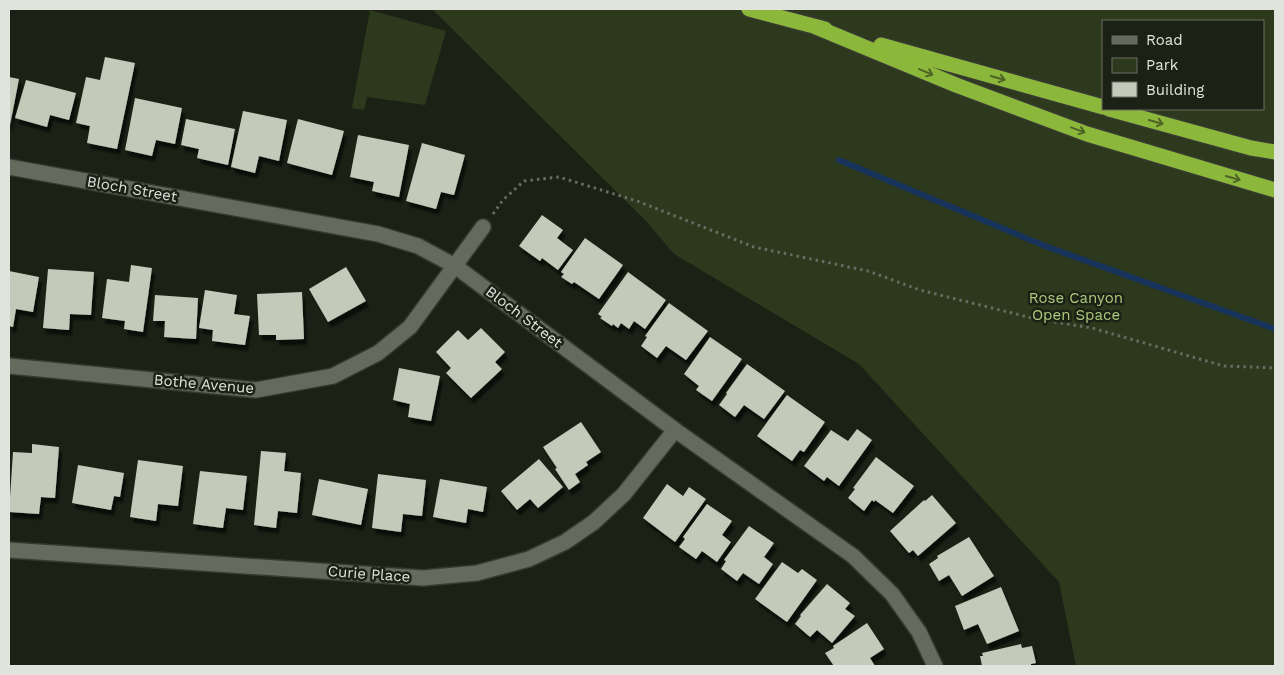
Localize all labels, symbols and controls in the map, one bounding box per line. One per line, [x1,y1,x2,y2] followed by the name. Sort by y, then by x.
[1102,20,1264,110] legend
[1146,31,1183,49] text: Road
[1146,56,1179,74] text: Park
[918,68,933,78] one-way arrow
[990,73,1006,83] one-way arrow
[1146,81,1204,99] text: Building
[1148,118,1164,127] one-way arrow
[1069,126,1085,135] one-way arrow
[85,172,179,206] street label: Bloch Street
[1224,174,1240,184] one-way arrow
[482,282,566,352] street label: Bloch Street
[1029,289,1123,324] park label: Rose Canyon Open Space
[153,371,255,397] street label: Bothe Avenue
[327,562,411,586] street label: Curie Place

